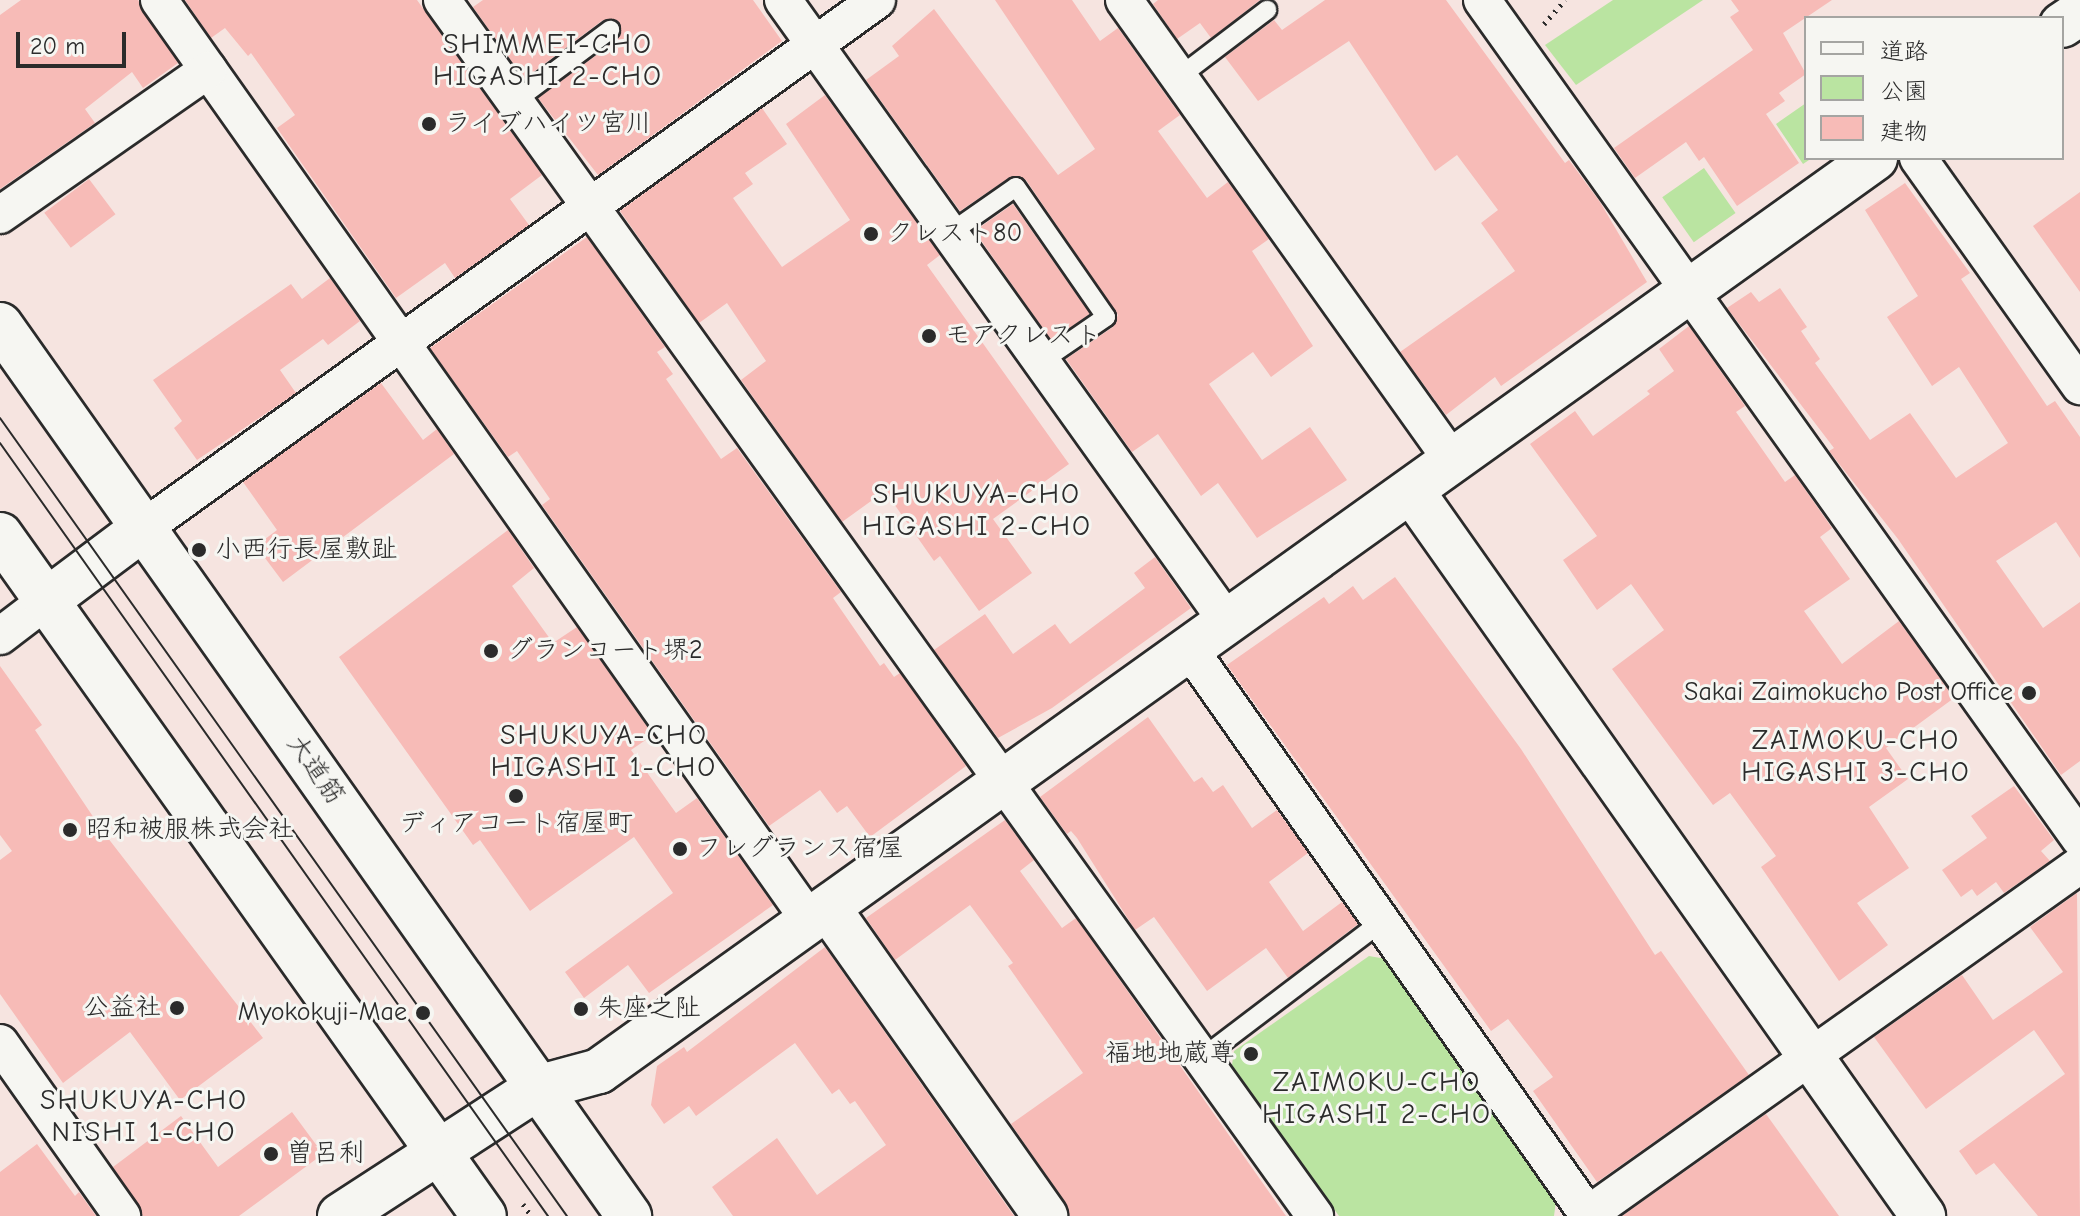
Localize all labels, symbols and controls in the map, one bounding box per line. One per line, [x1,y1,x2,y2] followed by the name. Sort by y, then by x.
[20,16,130,66] scale bar
[1804,16,2064,160] legend
[433,27,663,93] district label: SHIMMEI-CHO HIGASHI 2-CHO
[30,32,85,60] text: 20 m
[1880,37,1928,65] text: 道路
[1880,77,1928,105] text: 公園
[445,108,653,140] place label: ライブハイツ宮川
[420,115,438,133] marker: ライブハイツ宮川
[1880,117,1928,145] text: 建物
[887,218,1020,250] place label: クレスト80
[862,225,880,243] marker: クレスト80
[945,320,1101,352] place label: モアクレスト
[920,327,938,345] marker: モアクレスト
[862,477,1092,543] district label: SHUKUYA-CHO HIGASHI 2-CHO
[215,534,397,566] place label: 小西行長屋敷趾
[190,541,208,559] marker: 小西行長屋敷趾
[507,635,703,667] place label: グランコート堺2
[482,642,500,660] marker: グランコート堺2
[1684,677,2013,709] place label: Sakai Zaimokucho Post Office
[2020,684,2038,702] marker: Sakai Zaimokucho Post Office
[491,718,717,784] district label: SHUKUYA-CHO HIGASHI 1-CHO
[1741,723,1971,789] district label: ZAIMOKU-CHO HIGASHI 3-CHO
[280,729,350,811] street label: 大道筋
[507,787,525,805] marker: ディアコート宿屋町
[399,808,633,840] place label: ディアコート宿屋町
[86,814,294,846] place label: 昭和被服株式会社
[61,821,79,839] marker: 昭和被服株式会社
[696,833,904,865] place label: フレグランス宿屋
[671,840,689,858] marker: フレグランス宿屋
[83,992,161,1024] place label: 公益社
[597,993,701,1025] place label: 朱座之阯
[238,997,407,1029] place label: Myokokuji-Mae
[168,999,186,1017] marker: 公益社
[572,1000,590,1018] marker: 朱座之阯
[414,1004,432,1022] marker: Myokokuji-Mae
[1105,1038,1235,1070] place label: 福地地蔵尊
[1242,1045,1260,1063] marker: 福地地蔵尊
[1262,1065,1492,1131] district label: ZAIMOKU-CHO HIGASHI 2-CHO
[40,1083,248,1149] district label: SHUKUYA-CHO NISHI 1-CHO
[287,1138,365,1170] place label: 曽呂利
[262,1145,280,1163] marker: 曽呂利

